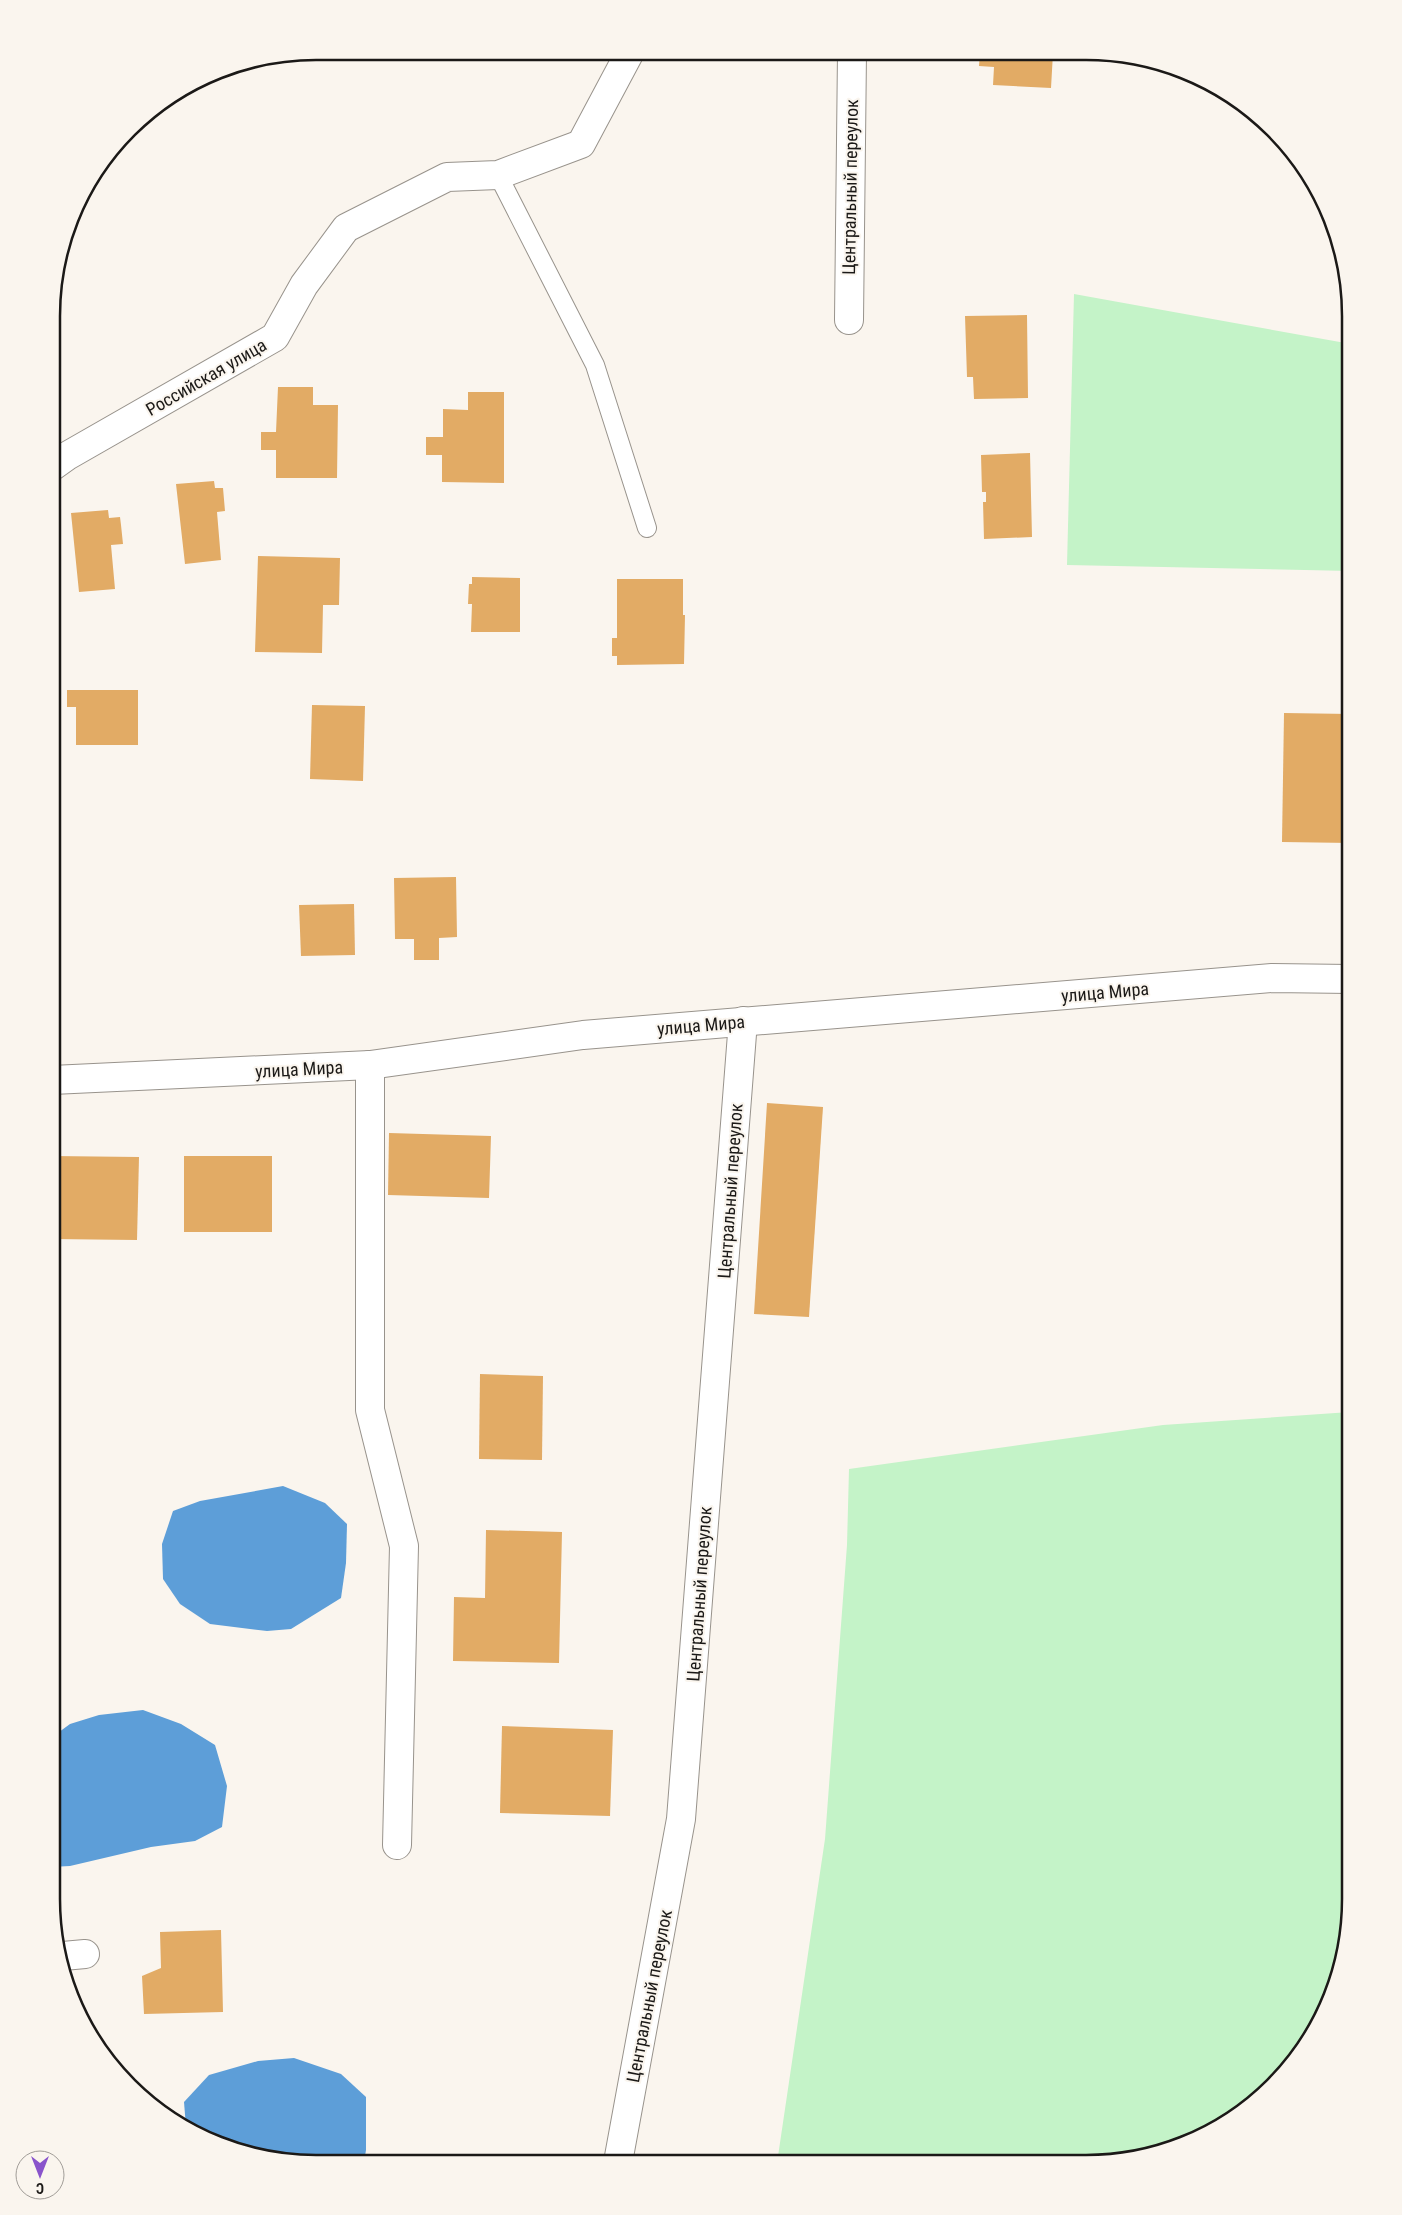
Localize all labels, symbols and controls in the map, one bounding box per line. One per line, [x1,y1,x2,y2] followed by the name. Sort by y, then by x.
[838,99,862,275] street label: Центральный переулок
[142,334,270,420] street label: Российская улица
[1060,978,1150,1006] street label: улица Мира
[656,1011,746,1039] street label: улица Мира
[255,1056,343,1082] street label: улица Мира
[713,1102,747,1279] street label: Центральный переулок
[682,1505,716,1682] street label: Центральный переулок
[622,1907,676,2084] street label: Центральный переулок
[15,2150,65,2200] north arrow
[36,2180,44,2196] text: С

